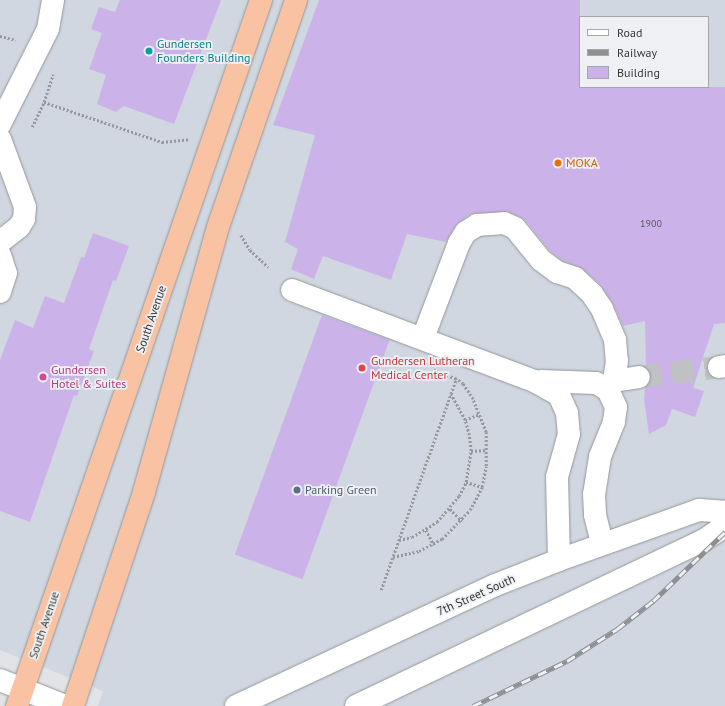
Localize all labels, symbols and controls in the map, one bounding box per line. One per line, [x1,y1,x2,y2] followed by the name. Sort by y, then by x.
[579,16,709,88] legend
[617,25,642,40] text: Road
[157,37,250,65] place label: Gundersen Founders Building
[617,45,657,60] text: Railway
[144,46,154,56] marker: Gundersen Founders Building
[617,65,660,80] text: Building
[566,156,598,170] place label: MOKA
[553,158,563,168] marker: MOKA
[640,218,662,230] house number: 1900
[133,283,169,355] street label: South Avenue
[371,354,475,382] place label: Gundersen Lutheran Medical Center
[356,362,368,374] marker: Gundersen Lutheran Medical Center
[51,363,126,391] place label: Gundersen Hotel & Suites
[38,372,48,382] marker: Gundersen Hotel & Suites
[305,483,377,497] place label: Parking Green
[292,485,302,495] marker: Parking Green
[435,571,517,619] street label: 7th Street South
[26,589,62,661] street label: South Avenue

